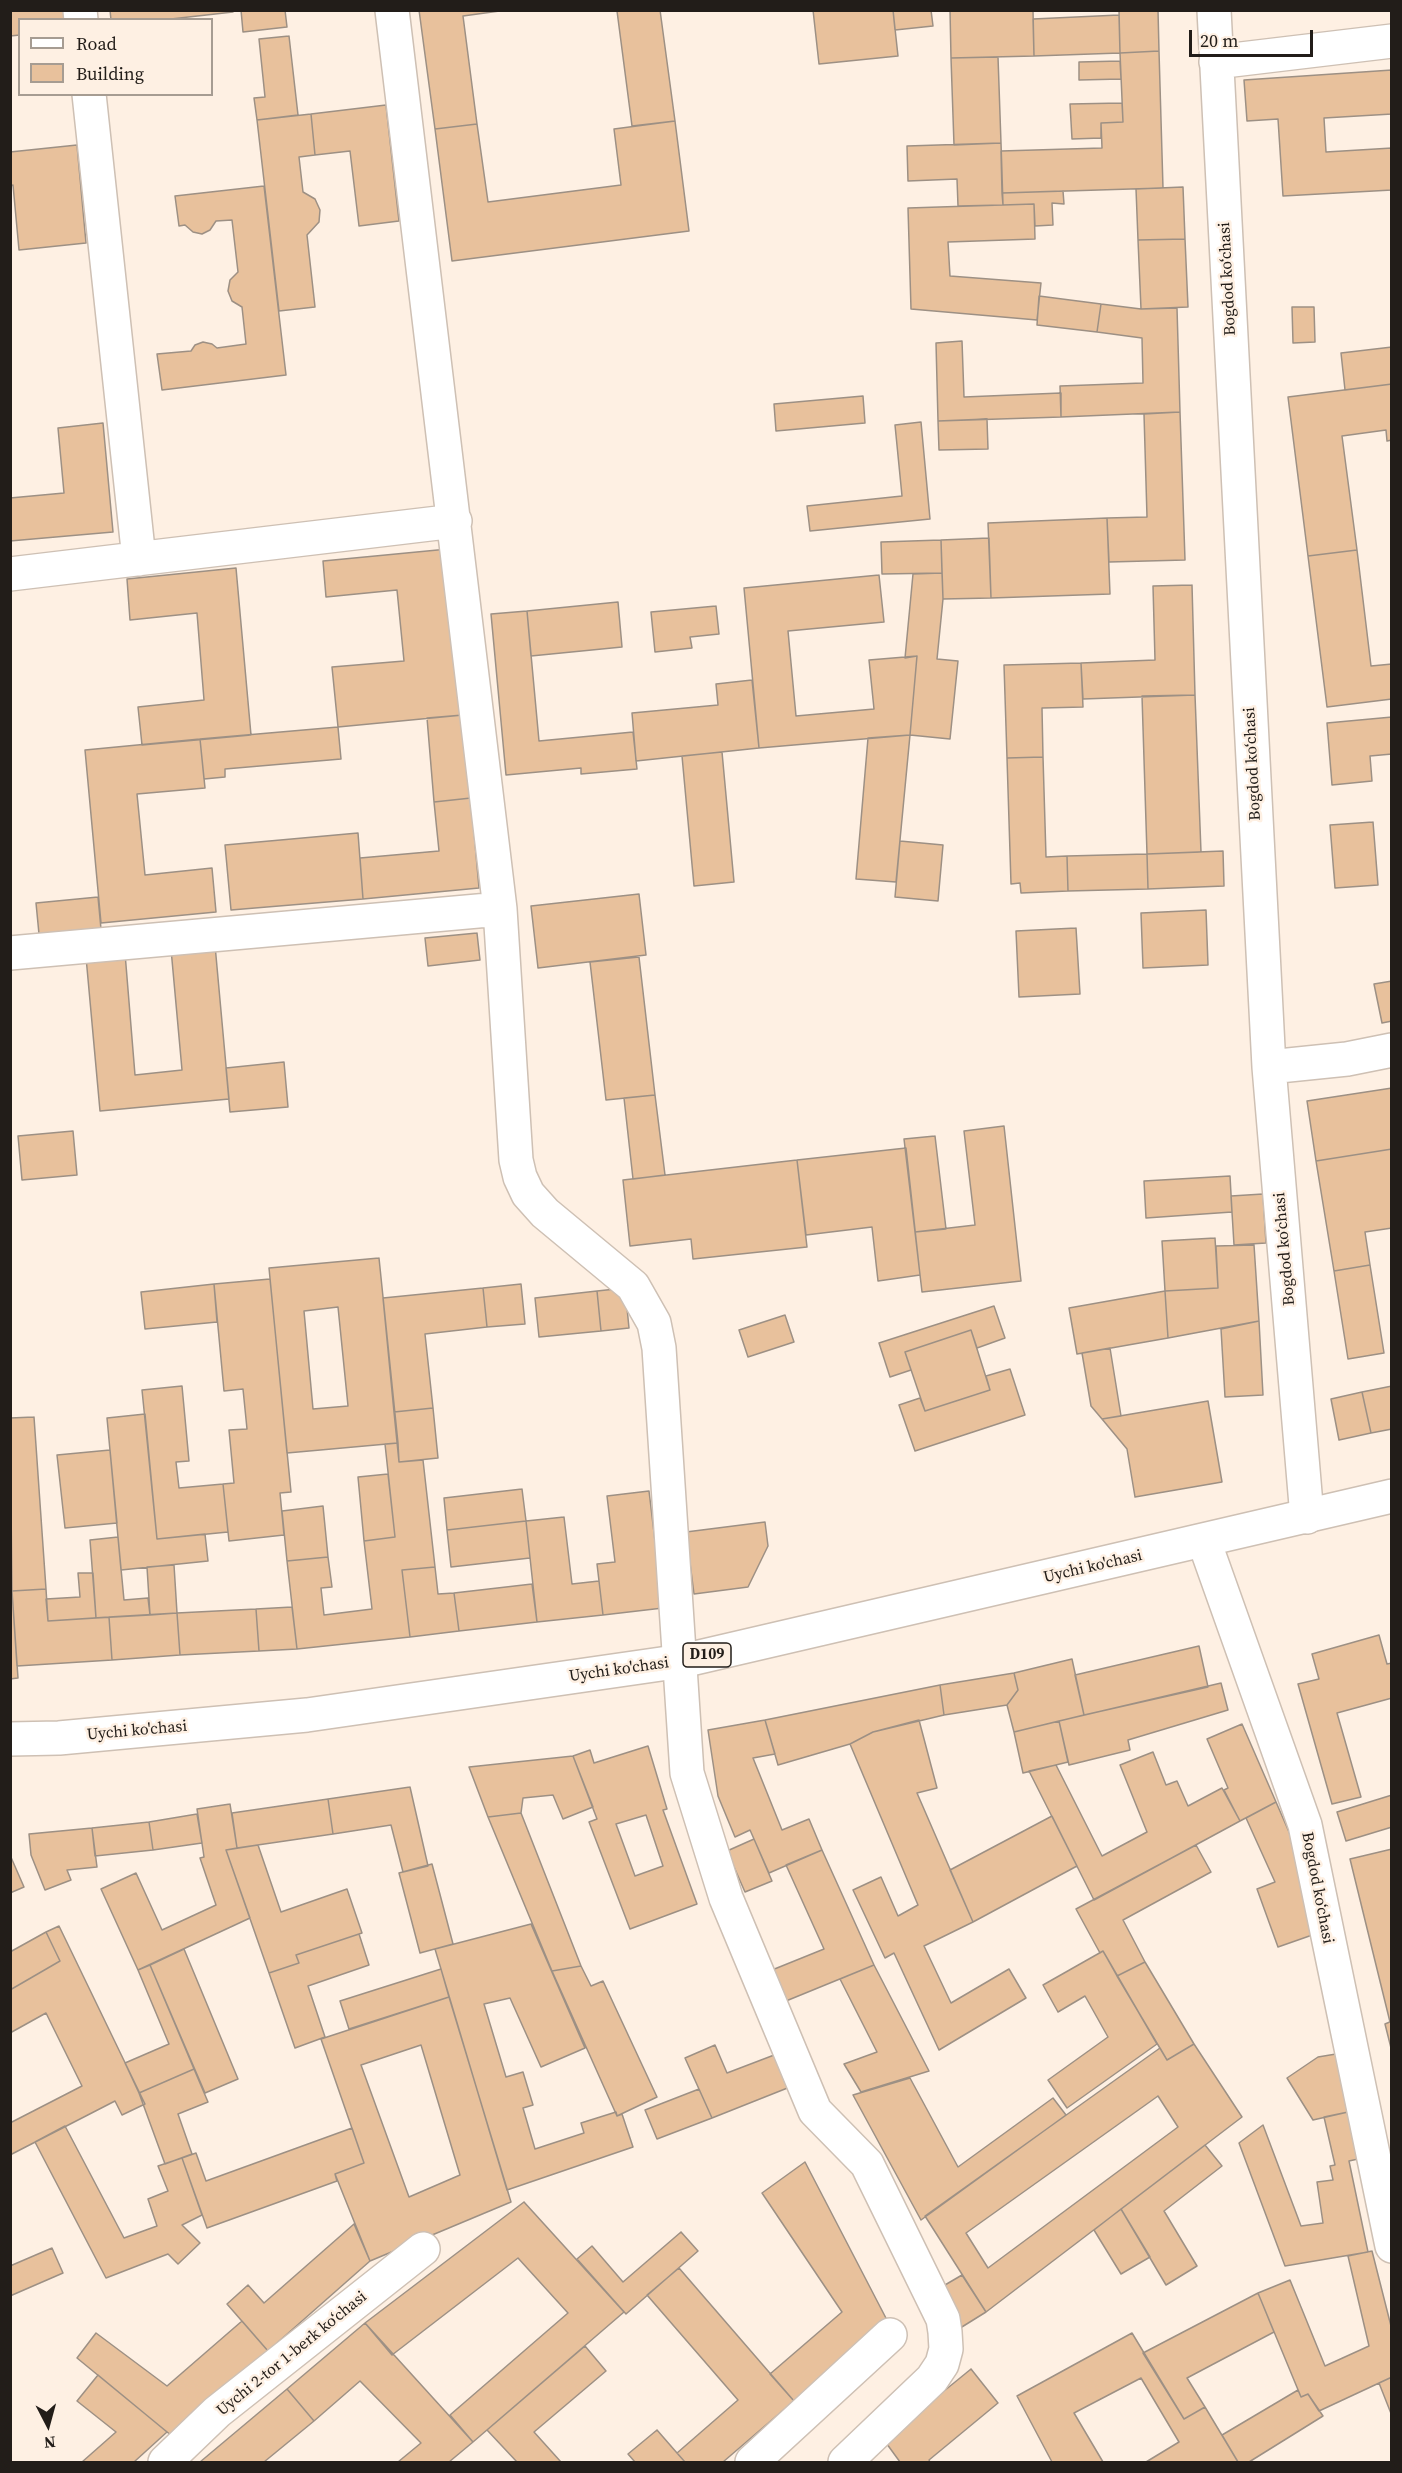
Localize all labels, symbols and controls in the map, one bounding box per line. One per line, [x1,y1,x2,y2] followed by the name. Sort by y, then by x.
[18,18,213,96] legend
[1192,18,1316,56] scale bar
[1200,28,1238,53] text: 20 m
[76,31,117,56] text: Road
[76,61,144,86] text: Building
[1215,222,1241,336] street label: Bogdod koʻchasi
[1240,707,1266,821] street label: Bogdod koʻchasi
[1270,1192,1300,1306] street label: Bogdod koʻchasi
[1042,1546,1144,1588] street label: Uychi ko'chasi
[683,1643,731,1667] road number: D109
[568,1653,670,1687] street label: Uychi ko'chasi
[86,1717,188,1745] street label: Uychi ko'chasi
[1297,1830,1337,1946] street label: Bogdod koʻchasi
[213,2287,371,2421] street label: Uychi 2-tor 1-berk koʻchasi
[18,2395,78,2455] north arrow
[43,2431,57,2454] text: N

